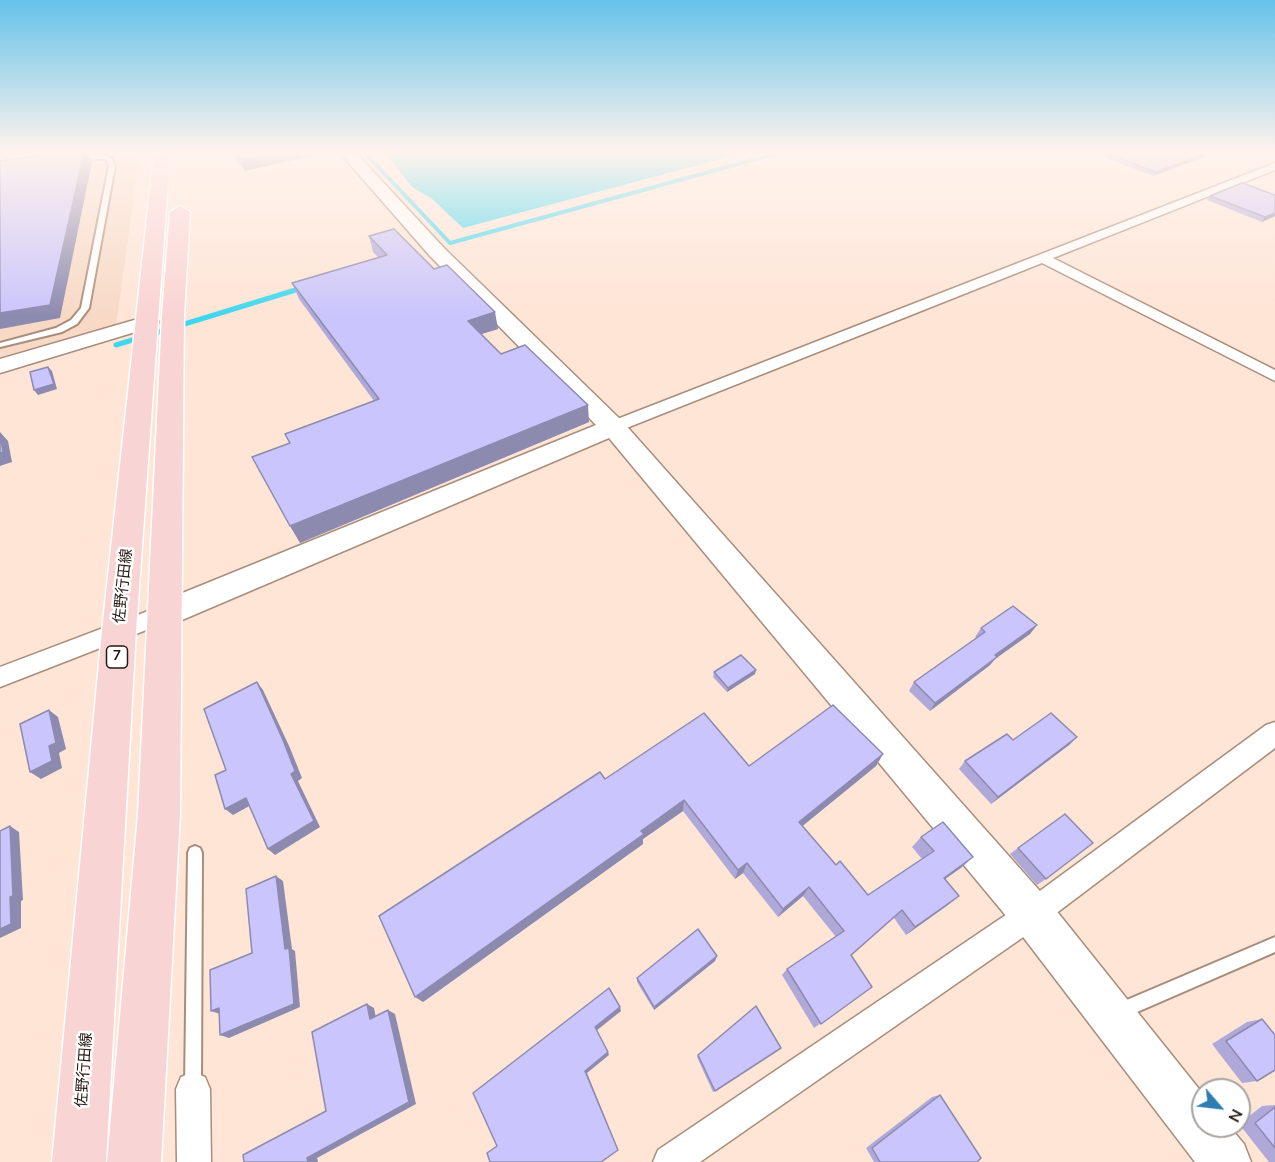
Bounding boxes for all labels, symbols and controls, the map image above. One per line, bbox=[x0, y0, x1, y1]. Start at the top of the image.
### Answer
street label: 佐野行田線 bbox=[111, 548, 137, 624]
road number: 7 bbox=[106, 646, 128, 668]
street label: 佐野行田線 bbox=[73, 1032, 97, 1108]
north arrow bbox=[1191, 1078, 1251, 1138]
text: N bbox=[1223, 1105, 1248, 1126]

